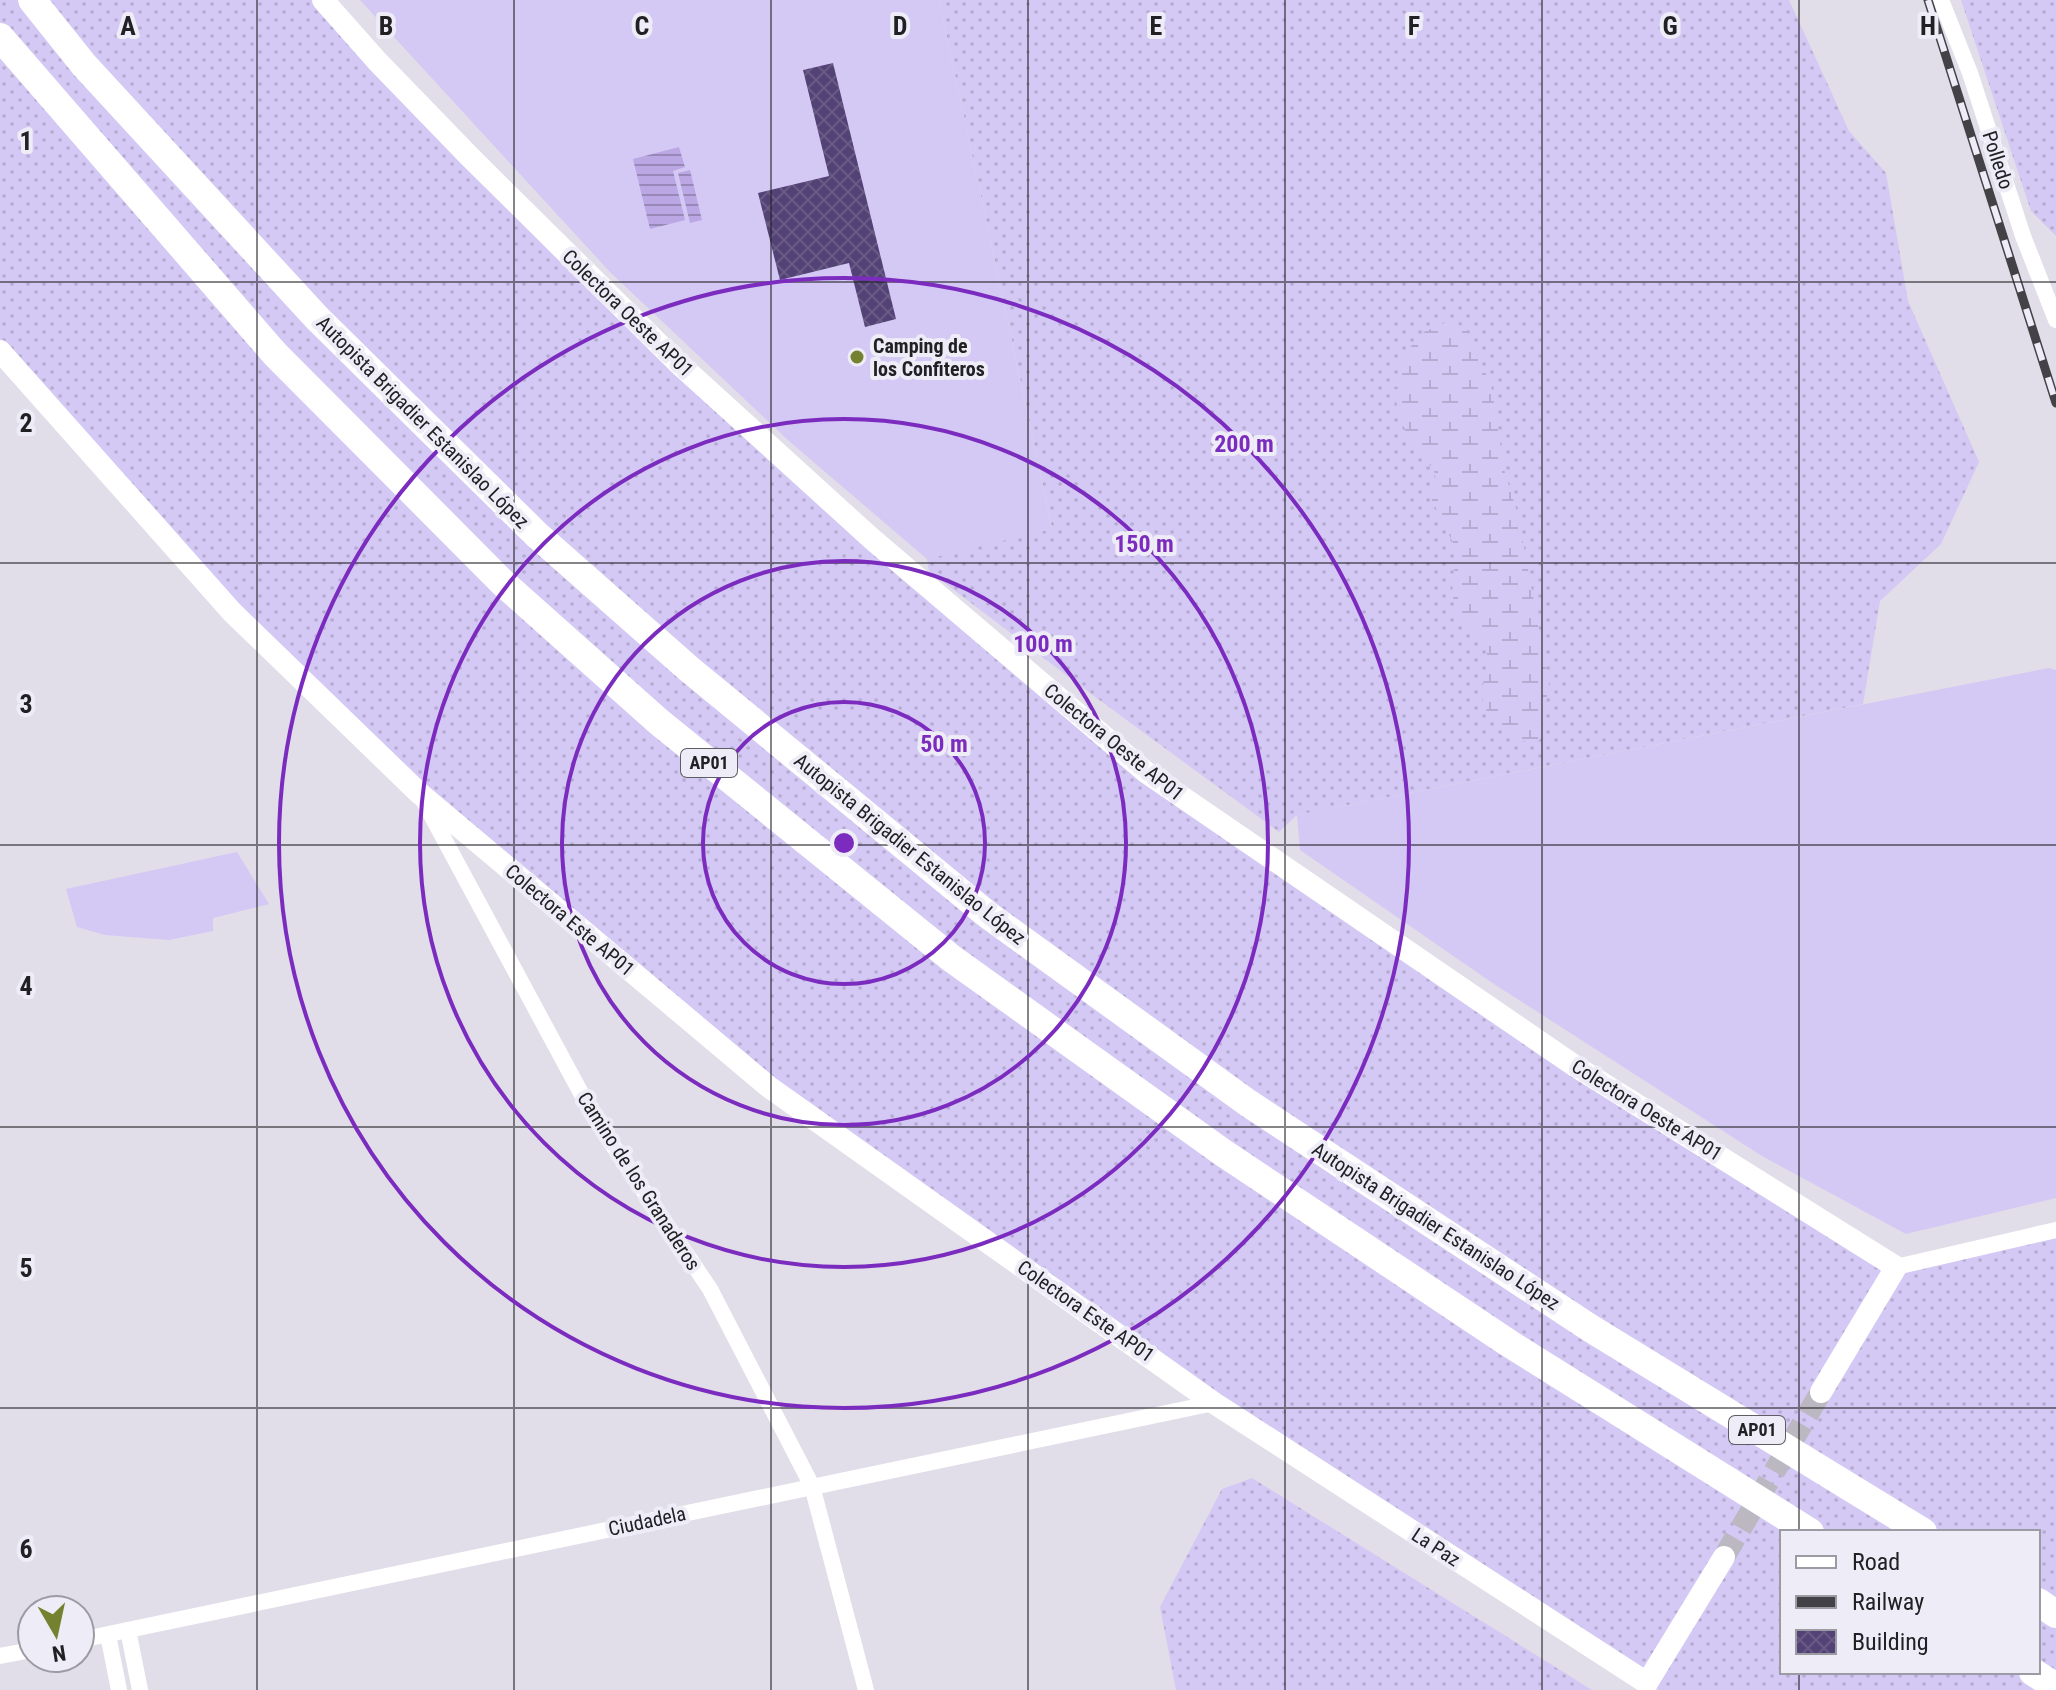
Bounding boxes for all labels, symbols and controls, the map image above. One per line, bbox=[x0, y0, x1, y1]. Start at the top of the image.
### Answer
text: A bbox=[120, 11, 136, 41]
text: B bbox=[379, 11, 393, 41]
text: C bbox=[635, 11, 650, 41]
text: D bbox=[893, 11, 907, 41]
text: E bbox=[1150, 11, 1163, 41]
text: F bbox=[1408, 11, 1420, 41]
text: G bbox=[1662, 11, 1678, 41]
text: H bbox=[1920, 11, 1936, 41]
text: 1 bbox=[19, 126, 33, 156]
street label: Polledo bbox=[1977, 128, 2019, 192]
street label: Colectora Oeste AP01 bbox=[557, 244, 699, 382]
street label: Autopista Brigadier Estanislao López bbox=[312, 311, 534, 533]
place label: Camping de los Confiteros bbox=[873, 334, 985, 381]
marker: Camping de los Confiteros bbox=[848, 348, 866, 366]
text: 2 bbox=[19, 408, 33, 438]
text: 200 m bbox=[1214, 430, 1274, 458]
text: 150 m bbox=[1114, 530, 1174, 558]
text: 100 m bbox=[1013, 630, 1073, 658]
street label: Colectora Oeste AP01 bbox=[1039, 678, 1189, 806]
text: 3 bbox=[19, 689, 33, 719]
text: 50 m bbox=[920, 730, 968, 758]
street label: Autopista Brigadier Estanislao López bbox=[790, 748, 1030, 950]
road number: AP01 bbox=[681, 749, 737, 777]
centre of rings bbox=[830, 829, 858, 857]
street label: Colectora Este AP01 bbox=[500, 859, 640, 981]
text: 4 bbox=[19, 971, 33, 1001]
street label: Colectora Oeste AP01 bbox=[1567, 1054, 1727, 1166]
street label: Camino de los Granaderos bbox=[572, 1087, 706, 1275]
street label: Autopista Brigadier Estanislao López bbox=[1308, 1137, 1564, 1315]
text: 5 bbox=[19, 1253, 33, 1283]
street label: Colectora Este AP01 bbox=[1013, 1255, 1159, 1367]
road number: AP01 bbox=[1729, 1416, 1785, 1444]
street label: Ciudadela bbox=[606, 1501, 688, 1541]
street label: La Paz bbox=[1407, 1522, 1465, 1572]
legend bbox=[1780, 1530, 2040, 1674]
text: 6 bbox=[19, 1534, 33, 1564]
text: Road bbox=[1852, 1548, 1900, 1576]
text: Railway bbox=[1852, 1588, 1924, 1616]
north arrow bbox=[16, 1594, 96, 1674]
text: Building bbox=[1852, 1628, 1929, 1656]
text: N bbox=[50, 1640, 68, 1667]

